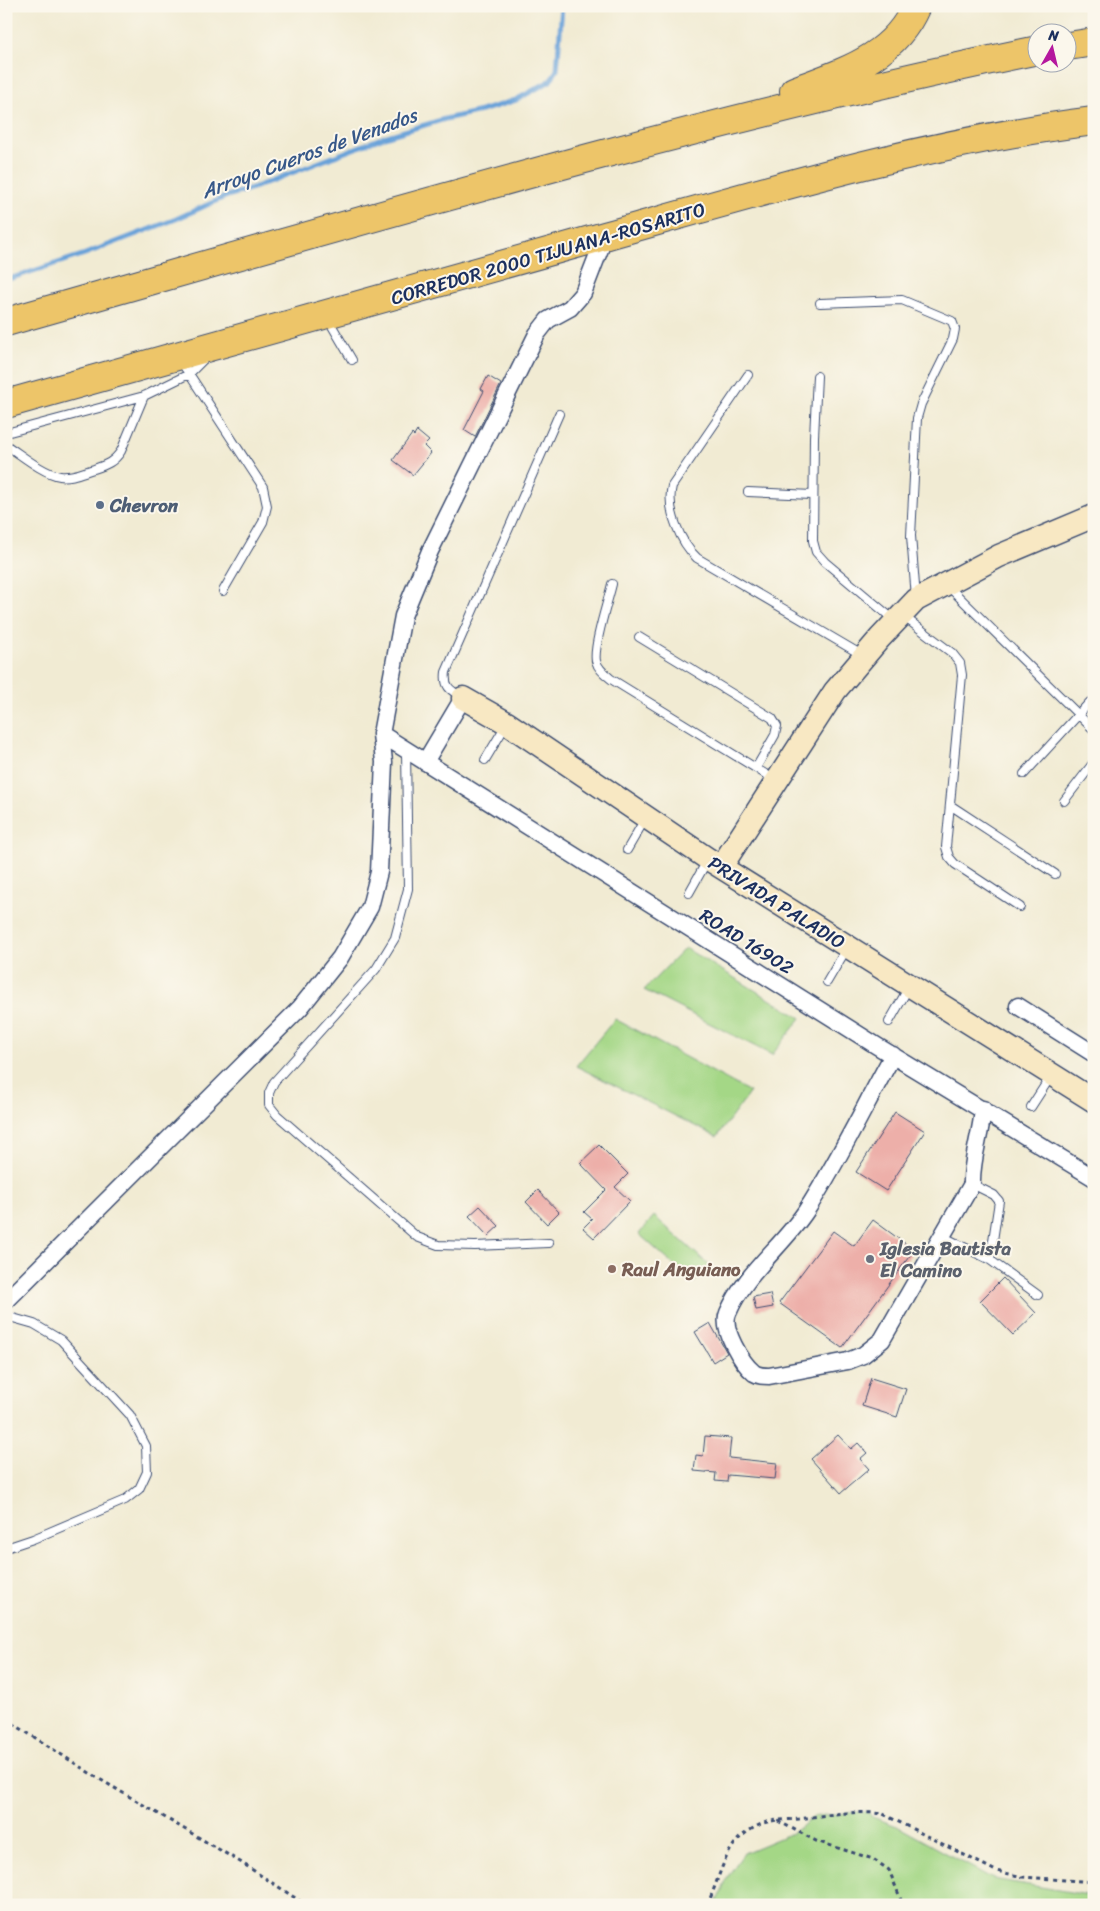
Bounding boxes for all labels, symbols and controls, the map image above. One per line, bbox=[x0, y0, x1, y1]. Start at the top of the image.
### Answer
north arrow bbox=[1028, 22, 1078, 72]
text: N bbox=[1046, 22, 1061, 49]
water label: Arroyo Cueros de Venados bbox=[196, 97, 424, 209]
street label: CORREDOR 2000 TIJUANA-ROSARITO bbox=[387, 193, 709, 314]
place label: Chevron bbox=[109, 489, 179, 522]
marker: Chevron bbox=[94, 499, 106, 511]
street label: PRIVADA PALADIO bbox=[701, 847, 852, 958]
street label: ROAD 16902 bbox=[693, 899, 800, 984]
place label: Iglesia Bautista El Camino bbox=[879, 1232, 1011, 1287]
place label: Raul Anguiano bbox=[621, 1253, 741, 1286]
marker: Iglesia Bautista El Camino bbox=[864, 1253, 876, 1265]
marker: Raul Anguiano bbox=[606, 1263, 618, 1275]

